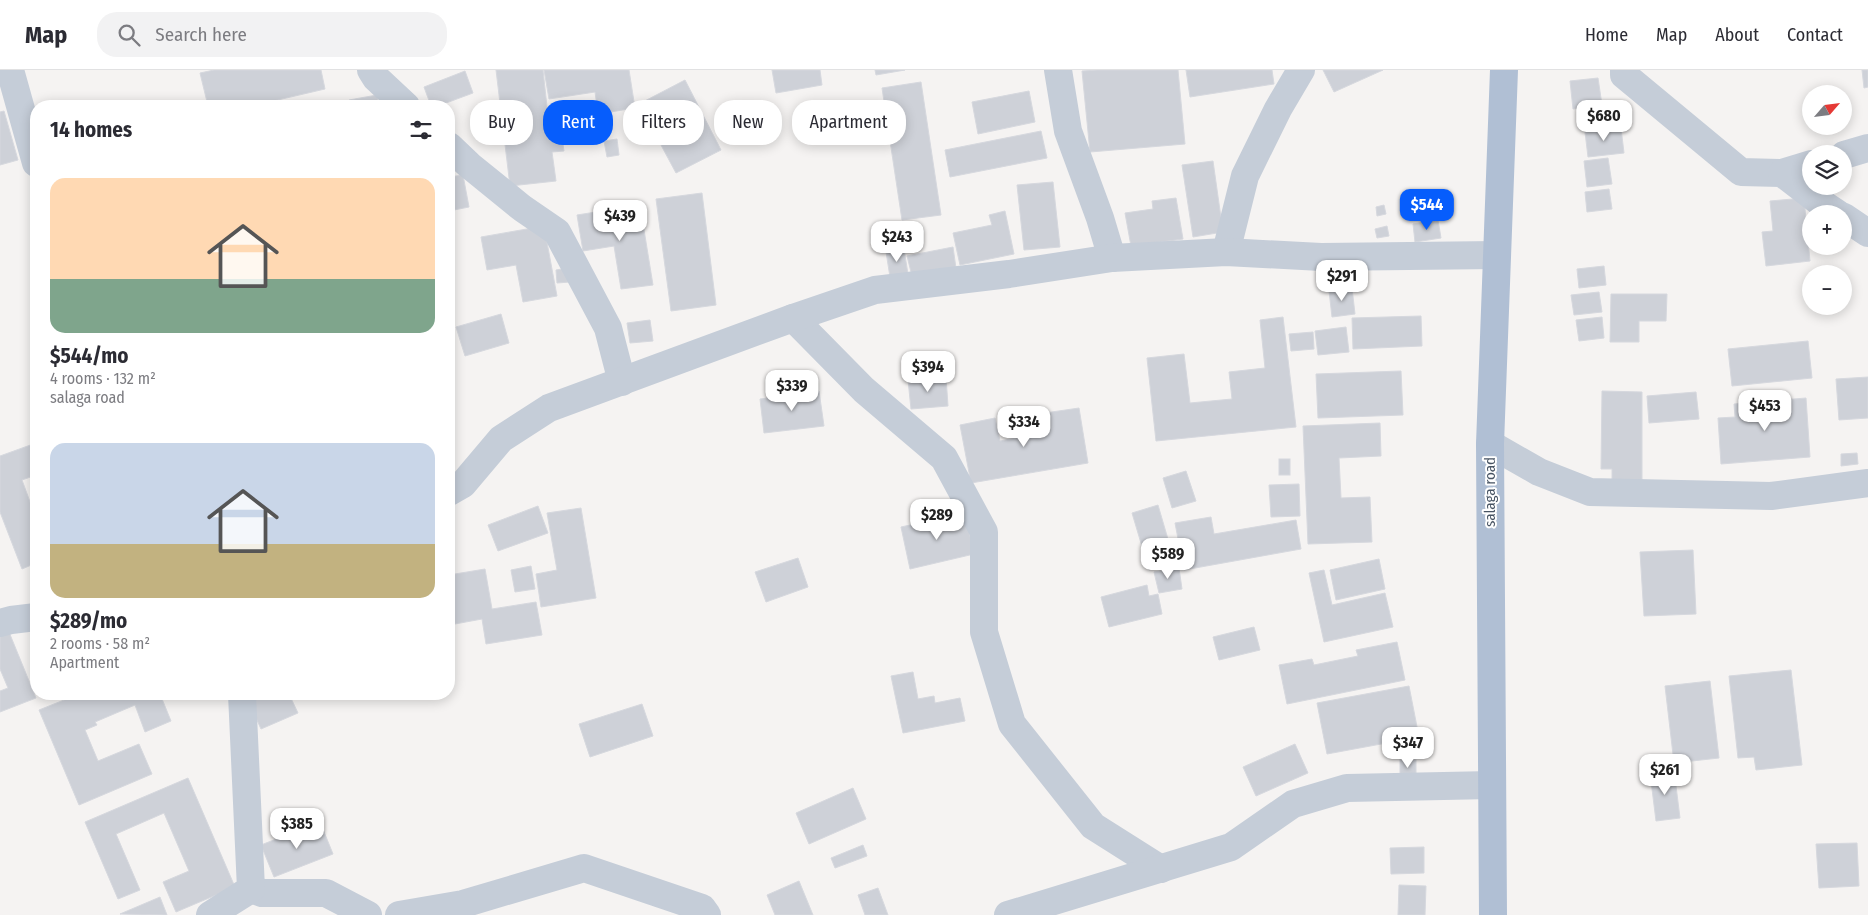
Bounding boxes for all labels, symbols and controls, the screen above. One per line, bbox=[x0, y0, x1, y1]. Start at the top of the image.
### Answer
search box bbox=[97, 12, 447, 57]
text: Map bbox=[25, 21, 67, 49]
icon: search bbox=[115, 21, 143, 49]
text: Search here bbox=[155, 23, 247, 46]
text: Home bbox=[1585, 24, 1628, 46]
text: Map bbox=[1656, 24, 1687, 46]
text: About bbox=[1715, 24, 1759, 46]
text: Contact bbox=[1787, 24, 1843, 46]
north arrow bbox=[1802, 85, 1852, 135]
map controls bbox=[1802, 85, 1852, 315]
chip: Buy bbox=[470, 100, 533, 145]
chip: Rent bbox=[543, 100, 613, 145]
chip: Filters bbox=[623, 100, 704, 145]
chip: New bbox=[714, 100, 782, 145]
chip: Apartment bbox=[792, 100, 906, 145]
pin: $680 bbox=[1574, 100, 1634, 142]
text: $680 bbox=[1587, 106, 1621, 125]
icon: filters bbox=[407, 116, 435, 144]
text: 14 homes bbox=[50, 117, 132, 143]
button: layers bbox=[1802, 145, 1852, 195]
pin: $544 bbox=[1397, 189, 1457, 231]
text: $544 bbox=[1411, 195, 1443, 214]
pin: $439 bbox=[590, 200, 650, 242]
button: + bbox=[1802, 205, 1852, 255]
text: $439 bbox=[604, 206, 636, 225]
icon: home bbox=[198, 211, 288, 301]
pin: $243 bbox=[867, 220, 927, 263]
text: $243 bbox=[882, 227, 912, 246]
pin: $291 bbox=[1312, 260, 1372, 302]
button: − bbox=[1802, 265, 1852, 315]
text: $291 bbox=[1327, 266, 1357, 285]
text: $544/mo bbox=[50, 343, 128, 369]
pin: $394 bbox=[898, 350, 958, 393]
text: $394 bbox=[912, 357, 944, 376]
text: 4 rooms · 132 m² bbox=[50, 369, 156, 388]
pin: $339 bbox=[762, 370, 822, 412]
text: $339 bbox=[776, 376, 808, 395]
text: salaga road bbox=[50, 388, 125, 407]
pin: $453 bbox=[1735, 390, 1795, 432]
text: $453 bbox=[1749, 396, 1781, 415]
pin: $334 bbox=[994, 406, 1054, 448]
text: $334 bbox=[1008, 412, 1040, 431]
street label: salaga road bbox=[1481, 457, 1499, 527]
icon: home bbox=[198, 476, 288, 566]
pin: $289 bbox=[907, 498, 967, 541]
text: $289 bbox=[921, 505, 953, 524]
pin: $589 bbox=[1138, 538, 1198, 580]
text: $589 bbox=[1152, 544, 1184, 563]
text: $289/mo bbox=[50, 608, 127, 634]
text: 2 rooms · 58 m² bbox=[50, 634, 150, 653]
text: Apartment bbox=[50, 653, 119, 672]
pin: $347 bbox=[1378, 726, 1438, 769]
text: $347 bbox=[1393, 733, 1423, 752]
pin: $261 bbox=[1635, 754, 1695, 796]
text: $261 bbox=[1650, 760, 1680, 779]
pin: $385 bbox=[267, 808, 327, 850]
text: $385 bbox=[281, 814, 313, 833]

